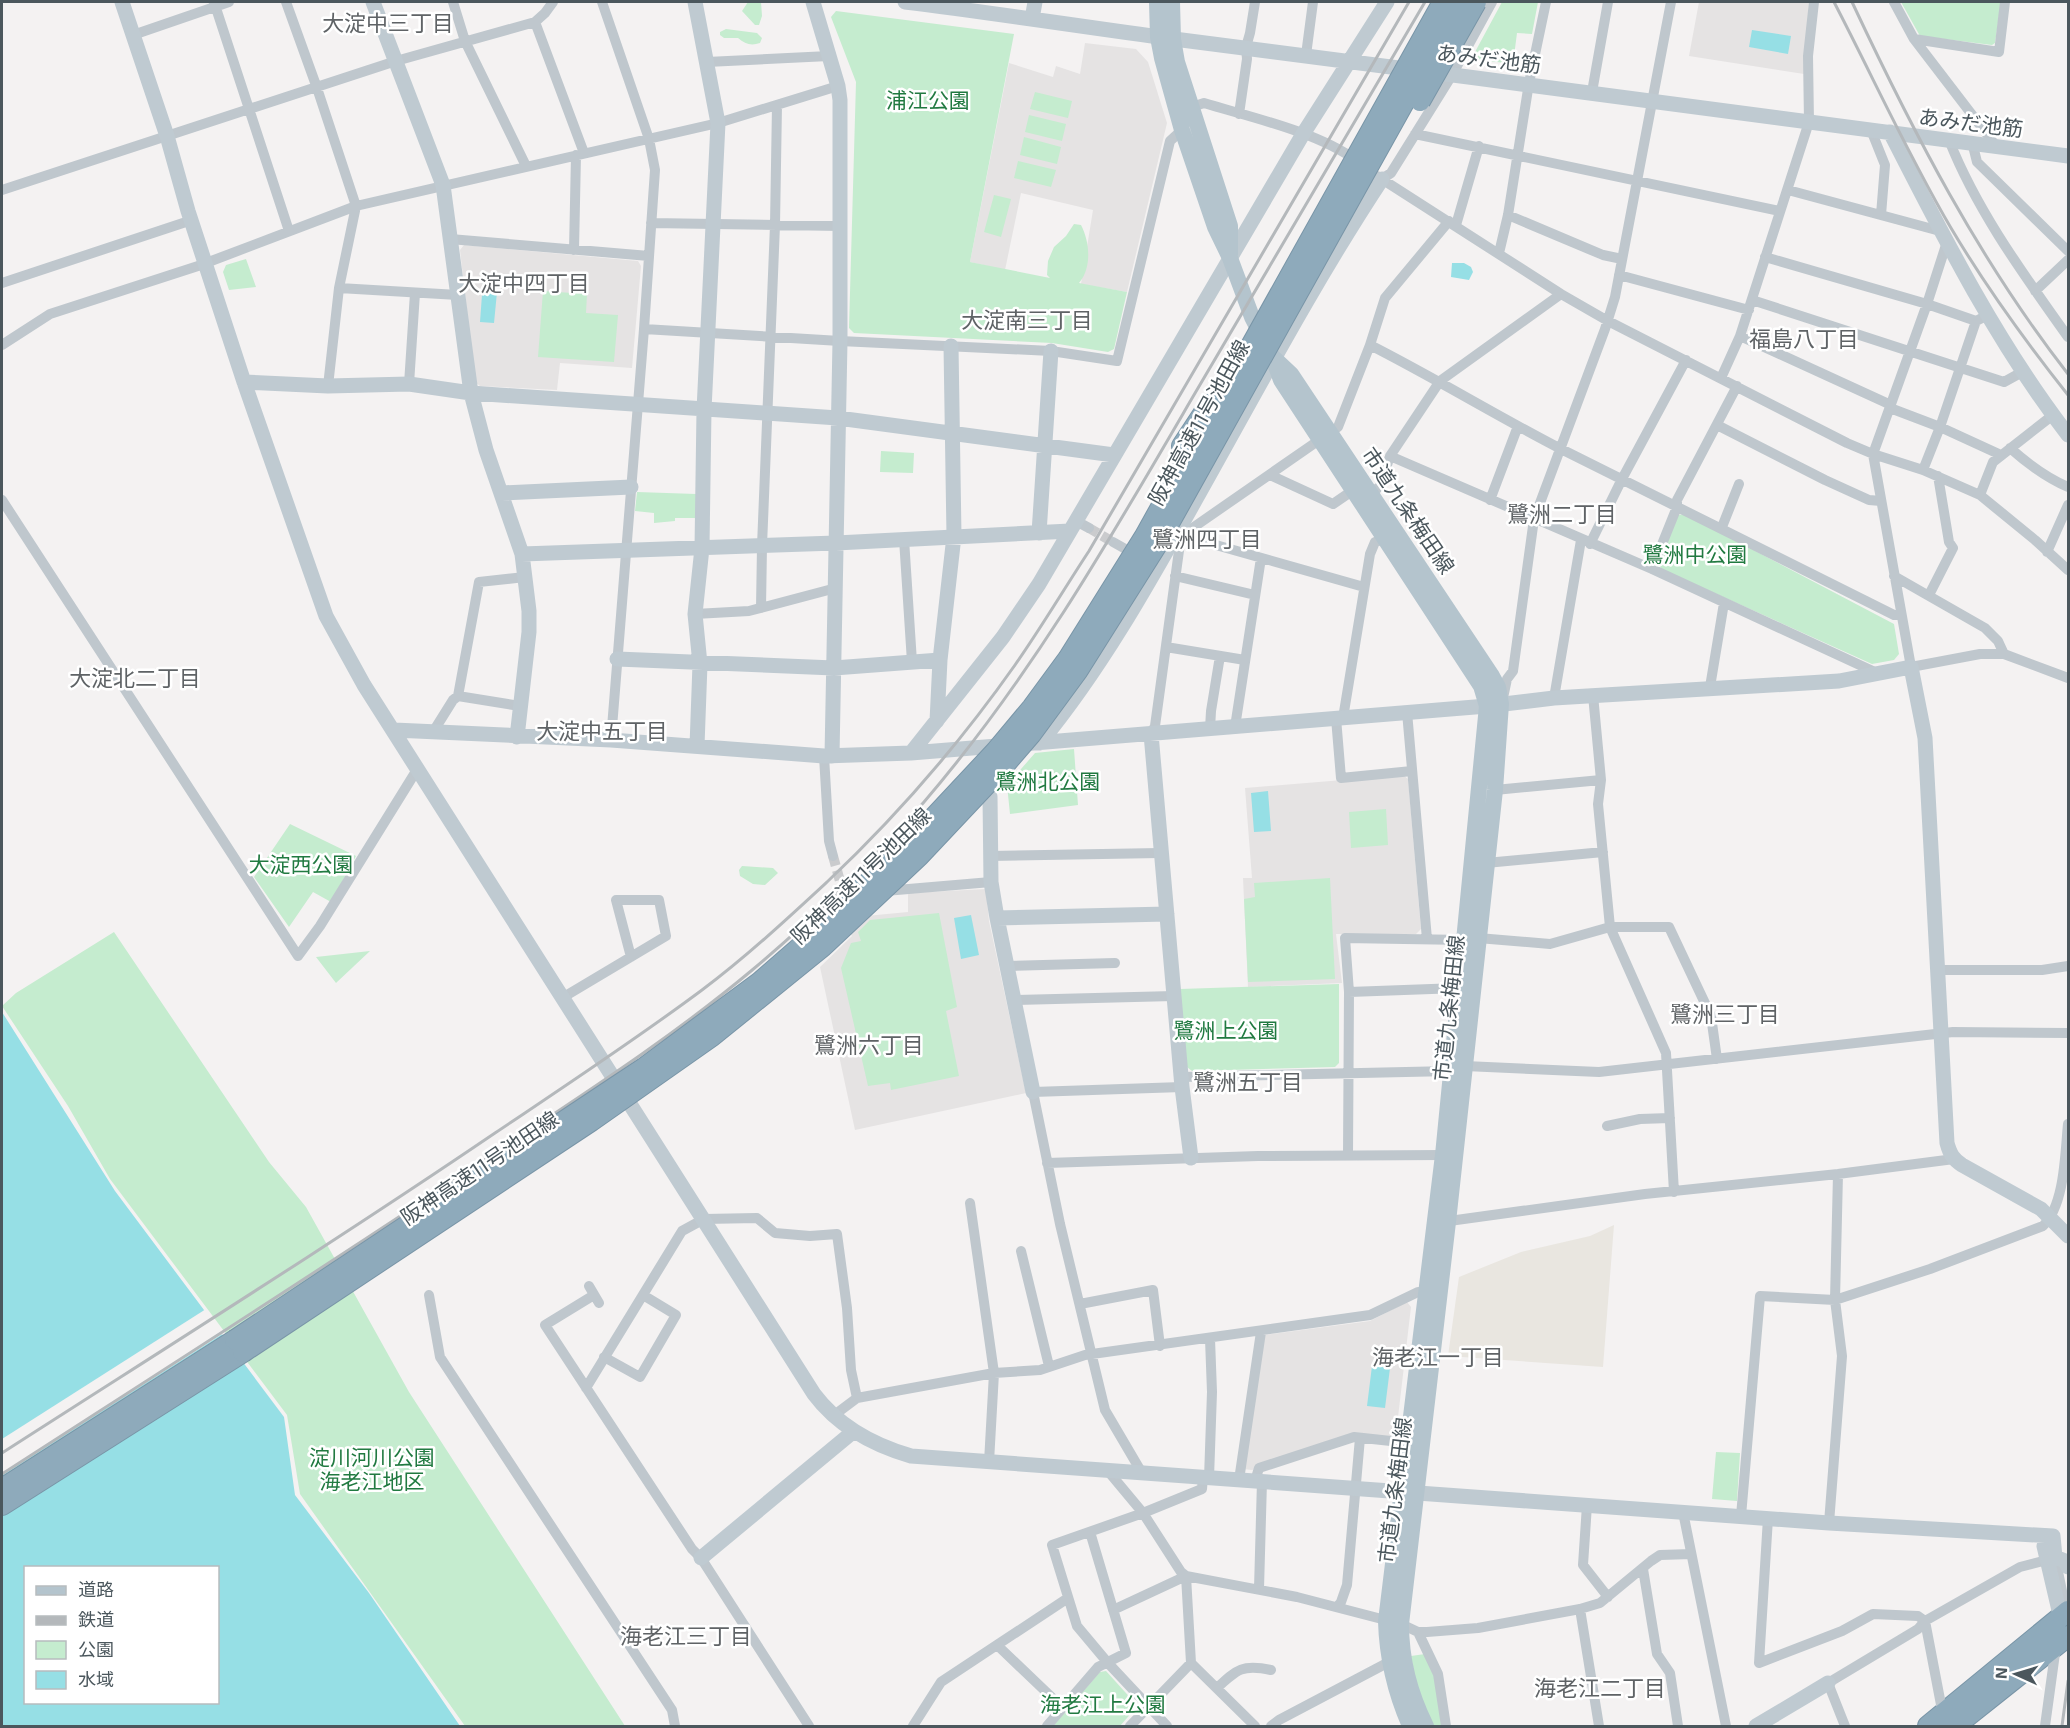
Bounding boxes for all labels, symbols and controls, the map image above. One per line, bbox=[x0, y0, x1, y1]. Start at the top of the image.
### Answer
district label: 大淀中三丁目 bbox=[322, 9, 454, 35]
street label: あみだ池筋 bbox=[1435, 39, 1543, 77]
park label: 浦江公園 bbox=[886, 87, 970, 112]
street label: あみだ池筋 bbox=[1917, 103, 2025, 141]
district label: 大淀中四丁目 bbox=[458, 269, 590, 295]
district label: 大淀南三丁目 bbox=[961, 306, 1093, 332]
district label: 福島八丁目 bbox=[1749, 325, 1859, 351]
street label: 阪神高速11号池田線 bbox=[1142, 335, 1254, 509]
street label: 市道九条梅田線 bbox=[1358, 442, 1460, 578]
district label: 鷺洲二丁目 bbox=[1507, 500, 1617, 526]
district label: 鷺洲四丁目 bbox=[1152, 525, 1262, 551]
park label: 鷺洲中公園 bbox=[1643, 541, 1748, 566]
district label: 大淀北二丁目 bbox=[69, 664, 201, 690]
district label: 大淀中五丁目 bbox=[536, 717, 668, 743]
park label: 鷺洲北公園 bbox=[996, 768, 1101, 793]
street label: 阪神高速11号池田線 bbox=[785, 802, 935, 948]
park label: 大淀西公園 bbox=[249, 851, 354, 876]
street label: 市道九条梅田線 bbox=[1428, 934, 1468, 1082]
district label: 鷺洲三丁目 bbox=[1670, 1000, 1780, 1026]
park label: 鷺洲上公園 bbox=[1174, 1017, 1279, 1042]
district label: 鷺洲六丁目 bbox=[814, 1031, 924, 1057]
district label: 鷺洲五丁目 bbox=[1193, 1068, 1303, 1094]
street label: 阪神高速11号池田線 bbox=[395, 1105, 563, 1229]
district label: 海老江一丁目 bbox=[1372, 1343, 1504, 1369]
street label: 市道九条梅田線 bbox=[1373, 1416, 1415, 1564]
park label: 淀川河川公園 海老江地区 bbox=[309, 1444, 435, 1493]
legend bbox=[24, 1566, 219, 1704]
text: 道路 bbox=[78, 1578, 114, 1600]
text: 鉄道 bbox=[78, 1608, 114, 1630]
district label: 海老江三丁目 bbox=[620, 1622, 752, 1648]
text: 公園 bbox=[78, 1638, 114, 1660]
north arrow bbox=[1986, 1644, 2046, 1704]
text: N bbox=[1991, 1666, 2010, 1679]
text: 水域 bbox=[78, 1668, 114, 1690]
district label: 海老江二丁目 bbox=[1534, 1674, 1666, 1700]
park label: 海老江上公園 bbox=[1040, 1691, 1166, 1716]

